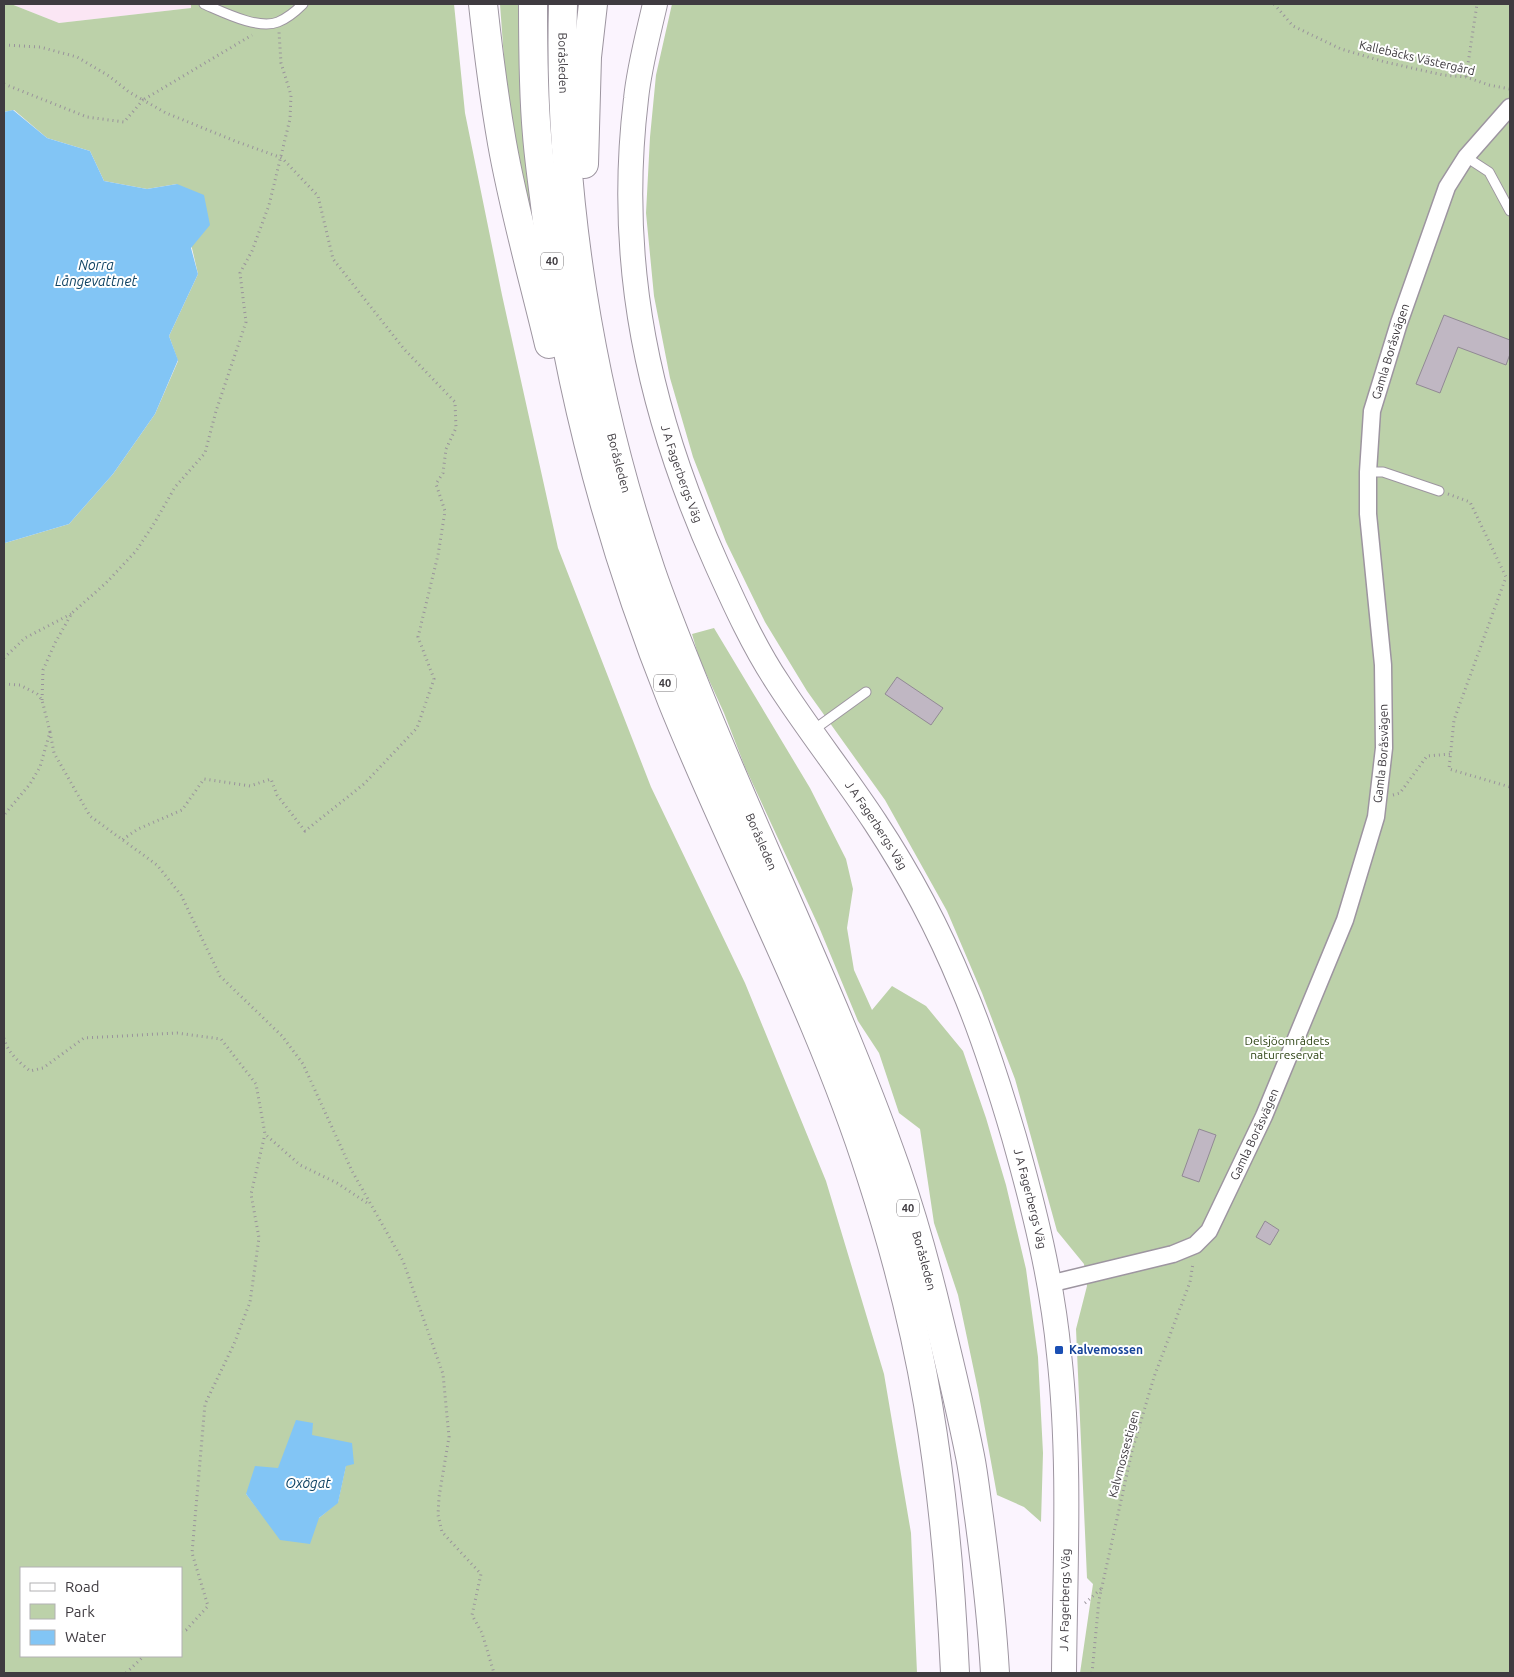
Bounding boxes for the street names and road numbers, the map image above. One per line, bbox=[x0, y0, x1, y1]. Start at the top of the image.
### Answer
street label: Boråsleden bbox=[556, 33, 570, 94]
street label: Kallebäcks Västergård bbox=[1358, 38, 1476, 77]
road number: 40 bbox=[541, 252, 563, 270]
street label: Gamla Boråsvägen bbox=[1369, 302, 1411, 401]
street label: J A Fagerbergs Väg bbox=[659, 423, 705, 524]
street label: Boråsleden bbox=[605, 432, 633, 494]
road number: 40 bbox=[654, 674, 676, 691]
street label: Gamla Boråsvägen bbox=[1371, 704, 1390, 804]
street label: J A Fagerbergs Väg bbox=[843, 778, 910, 872]
street label: Boråsleden bbox=[743, 811, 780, 872]
street label: Gamla Boråsvägen bbox=[1227, 1086, 1281, 1182]
street label: J A Fagerbergs Väg bbox=[1012, 1147, 1049, 1250]
road number: 40 bbox=[897, 1200, 919, 1216]
street label: Boråsleden bbox=[910, 1229, 939, 1292]
street label: Kalvmossestigen bbox=[1106, 1409, 1141, 1499]
street label: J A Fagerbergs Väg bbox=[1057, 1548, 1072, 1652]

